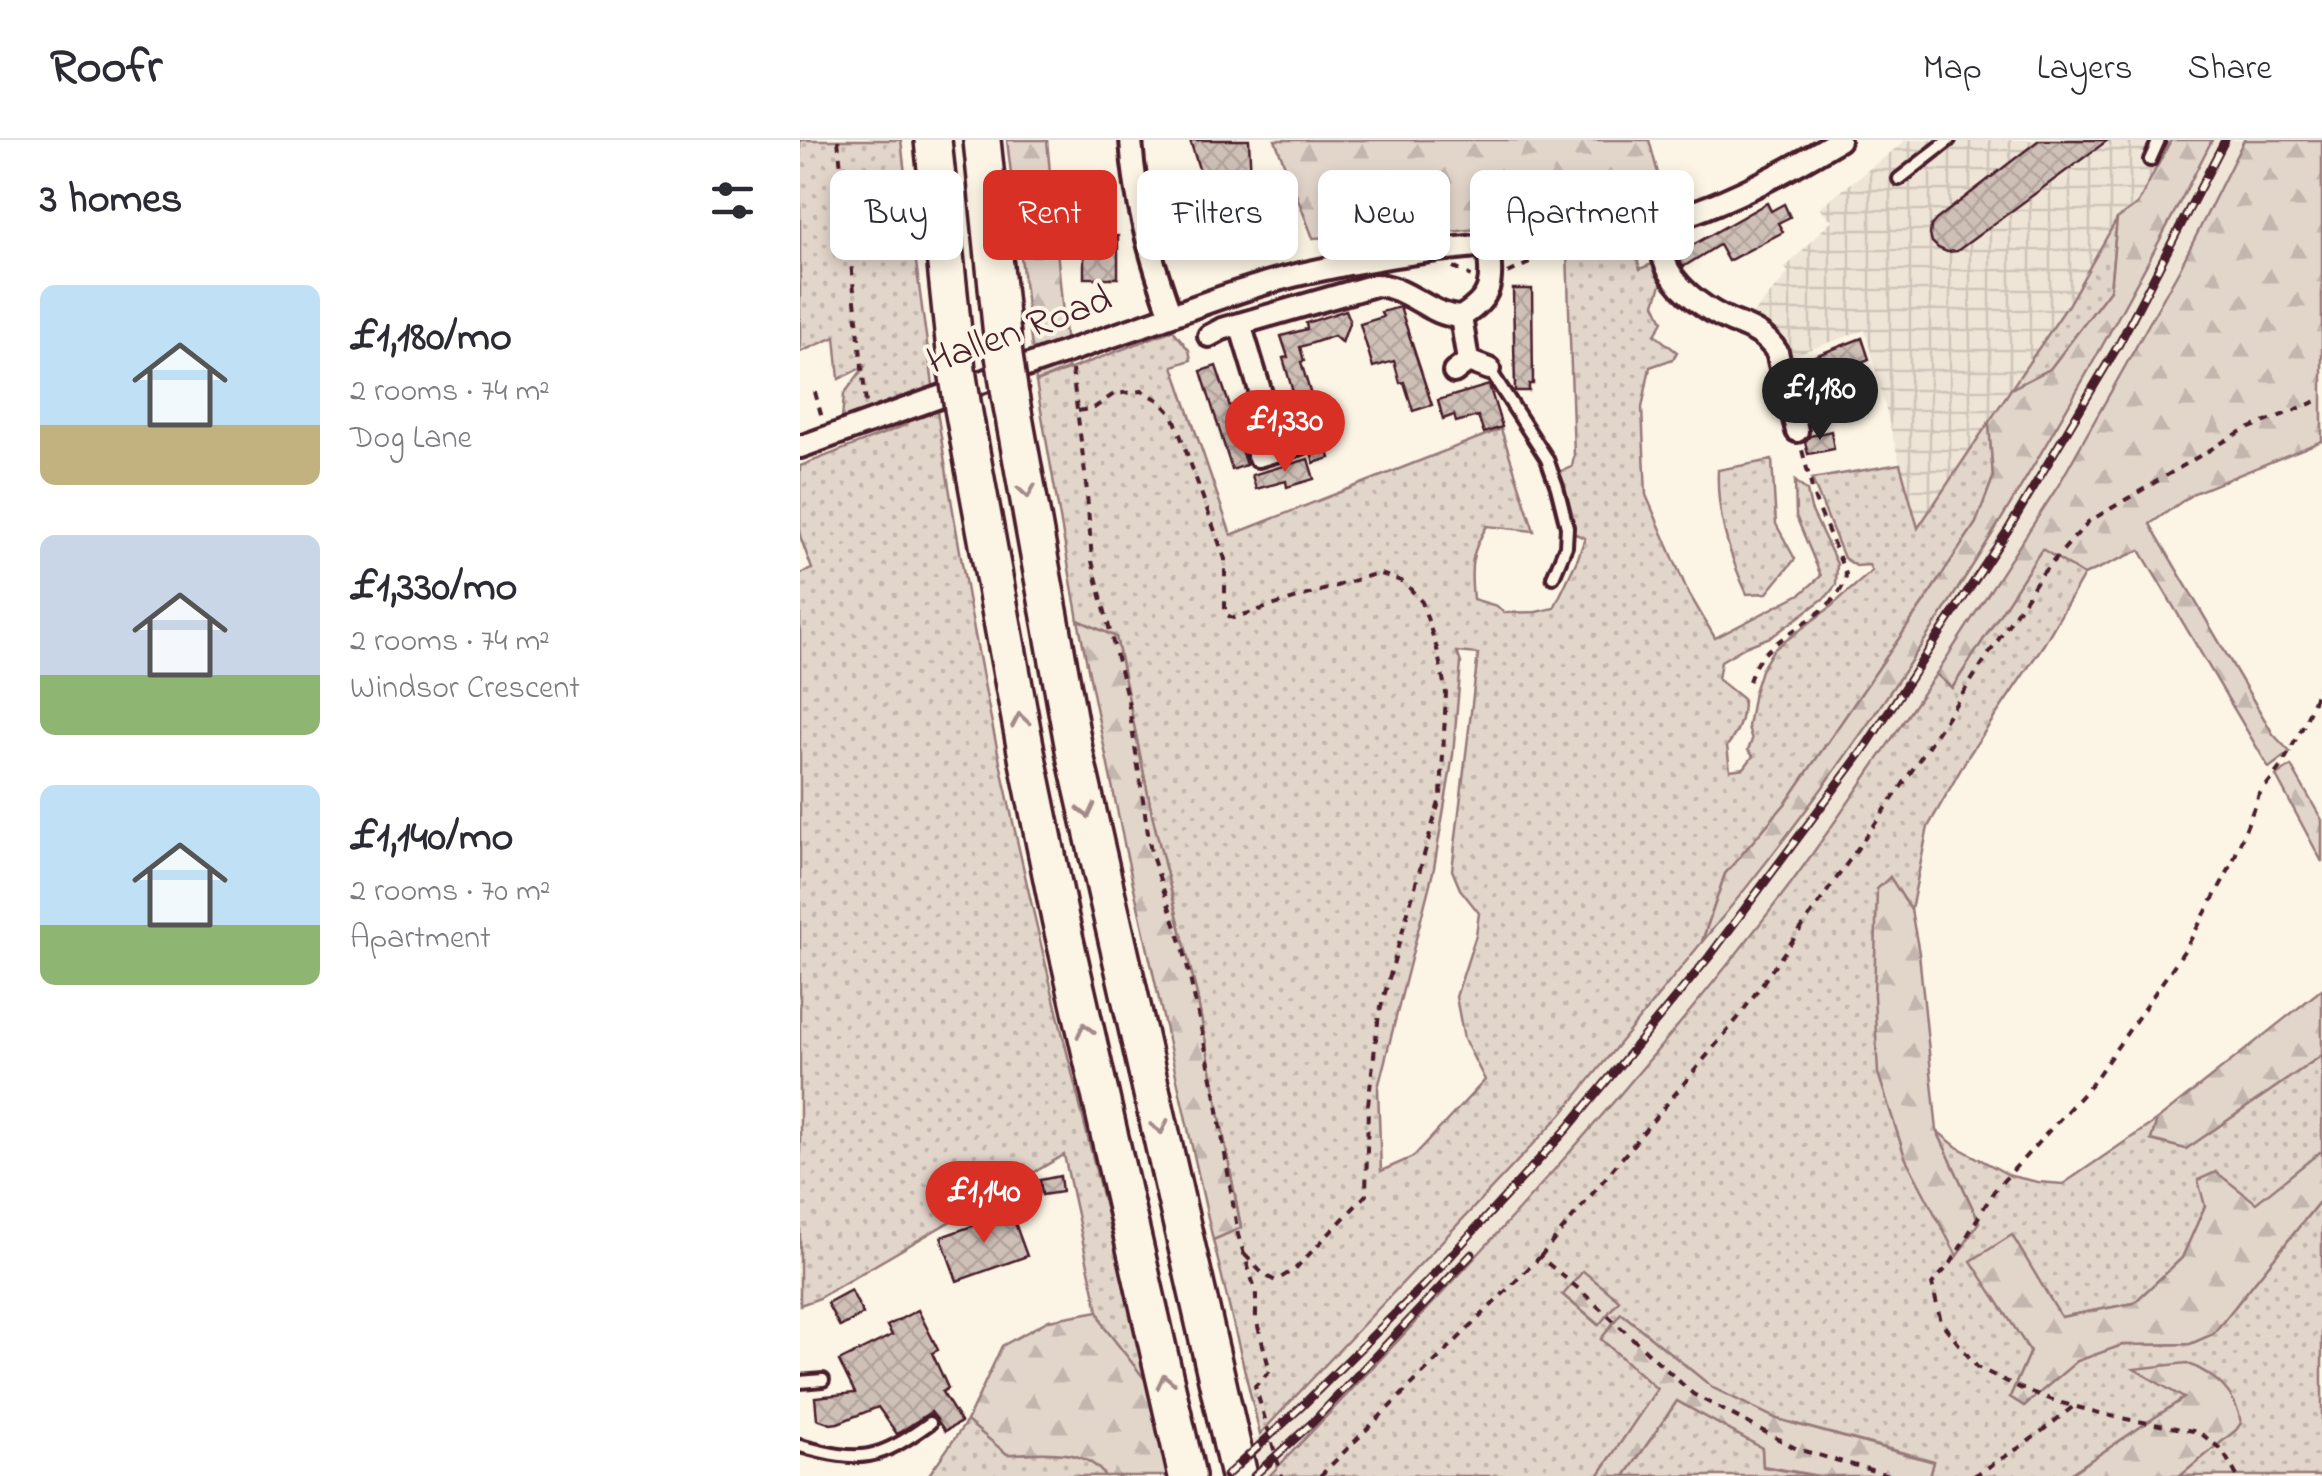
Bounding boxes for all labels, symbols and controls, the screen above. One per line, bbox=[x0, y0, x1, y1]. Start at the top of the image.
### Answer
text: Roofr bbox=[50, 34, 162, 104]
text: Map bbox=[1923, 44, 1982, 95]
text: Layers bbox=[2037, 44, 2132, 95]
text: Share bbox=[2187, 44, 2272, 95]
text: 3 homes bbox=[40, 170, 182, 231]
chip: Buy bbox=[830, 170, 963, 260]
chip: Rent bbox=[983, 170, 1117, 260]
chip: Filters bbox=[1137, 170, 1298, 260]
chip: New bbox=[1318, 170, 1450, 260]
chip: Apartment bbox=[1470, 170, 1694, 260]
icon: filters bbox=[705, 173, 760, 228]
street label: Hallen Road bbox=[919, 271, 1121, 393]
text: £1,180/mo bbox=[350, 308, 512, 369]
icon: home bbox=[120, 325, 240, 445]
pin: £1,180 bbox=[1739, 358, 1901, 443]
text: £1,180 bbox=[1784, 367, 1856, 414]
text: 2 rooms · 74 m² bbox=[350, 369, 550, 416]
pin: £1,330 bbox=[1204, 390, 1366, 475]
text: £1,330 bbox=[1247, 399, 1323, 446]
text: Dog Lane bbox=[350, 416, 472, 463]
one-way arrow bbox=[1016, 483, 1037, 500]
text: £1,330/mo bbox=[350, 558, 517, 619]
icon: home bbox=[120, 575, 240, 695]
text: 2 rooms · 74 m² bbox=[350, 619, 550, 666]
text: Windsor Crescent bbox=[350, 666, 580, 713]
one-way arrow bbox=[1011, 712, 1032, 729]
one-way arrow bbox=[1076, 802, 1097, 819]
text: £1,140/mo bbox=[350, 808, 513, 869]
icon: home bbox=[120, 825, 240, 945]
text: 2 rooms · 70 m² bbox=[350, 869, 550, 916]
text: Apartment bbox=[350, 916, 491, 963]
one-way arrow bbox=[1076, 1022, 1097, 1039]
one-way arrow bbox=[1148, 1119, 1169, 1136]
pin: £1,140 bbox=[903, 1161, 1065, 1246]
text: £1,140 bbox=[947, 1170, 1021, 1217]
one-way arrow bbox=[1156, 1373, 1177, 1390]

